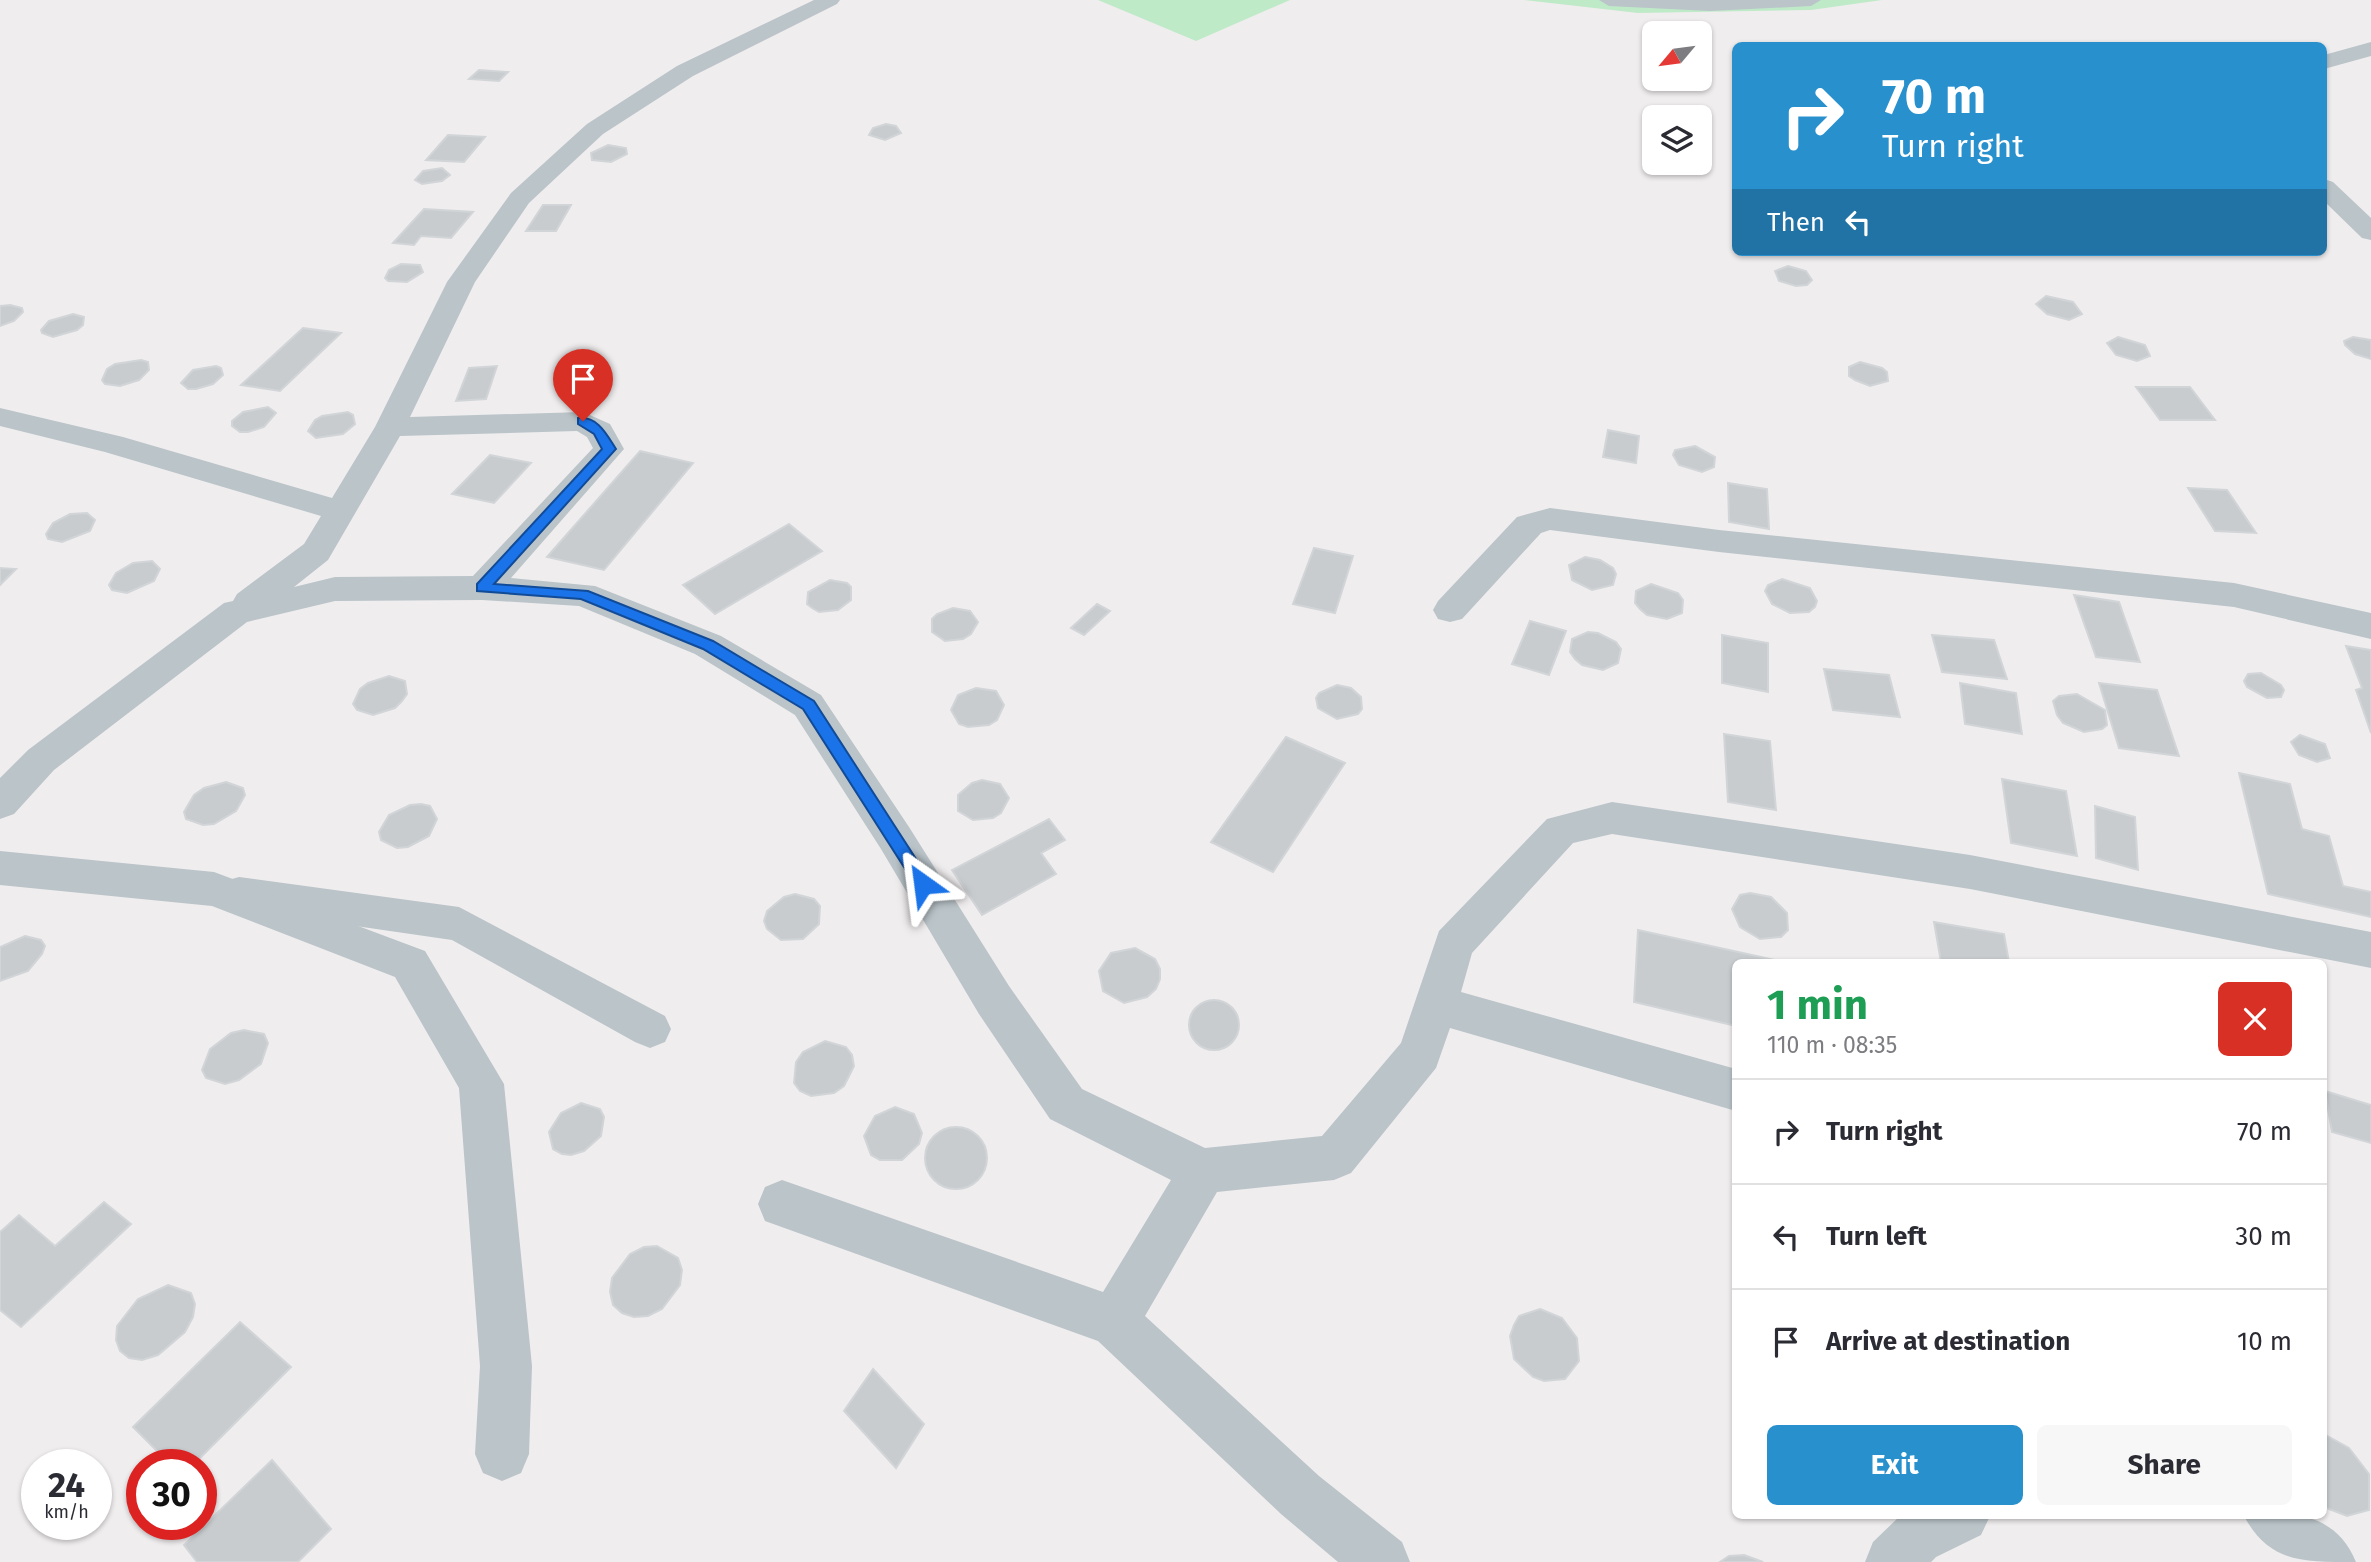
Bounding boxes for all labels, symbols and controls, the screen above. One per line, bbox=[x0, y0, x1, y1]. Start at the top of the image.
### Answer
north arrow bbox=[1642, 21, 1712, 91]
map controls bbox=[1642, 21, 1712, 175]
text: 70 m bbox=[1882, 67, 1986, 126]
icon: right bbox=[1767, 70, 1858, 161]
button: layers bbox=[1642, 105, 1712, 175]
text: Turn right bbox=[1882, 127, 2024, 165]
icon: left bbox=[1839, 203, 1877, 241]
text: Then bbox=[1767, 207, 1825, 238]
pin bbox=[553, 349, 613, 421]
icon: arrive bbox=[564, 360, 602, 398]
position arrow bbox=[886, 847, 960, 921]
text: 1 min bbox=[1767, 980, 1868, 1030]
button: close bbox=[2218, 982, 2292, 1056]
text: 110 m · 08:35 bbox=[1767, 1031, 1897, 1059]
icon: right bbox=[1767, 1113, 1805, 1151]
text: Turn right bbox=[1826, 1116, 1943, 1147]
text: 70 m bbox=[2237, 1116, 2292, 1147]
icon: left bbox=[1767, 1218, 1805, 1256]
text: Turn left bbox=[1826, 1221, 1927, 1252]
text: 30 m bbox=[2235, 1221, 2292, 1252]
icon: arrive bbox=[1767, 1323, 1805, 1361]
text: Arrive at destination bbox=[1826, 1326, 2070, 1357]
text: 10 m bbox=[2237, 1326, 2292, 1357]
button: Exit bbox=[1767, 1425, 2023, 1505]
button: Share bbox=[2037, 1425, 2292, 1505]
speed limit sign: 30 bbox=[126, 1449, 217, 1540]
text: 24 bbox=[48, 1464, 85, 1506]
text: km/h bbox=[44, 1501, 89, 1523]

